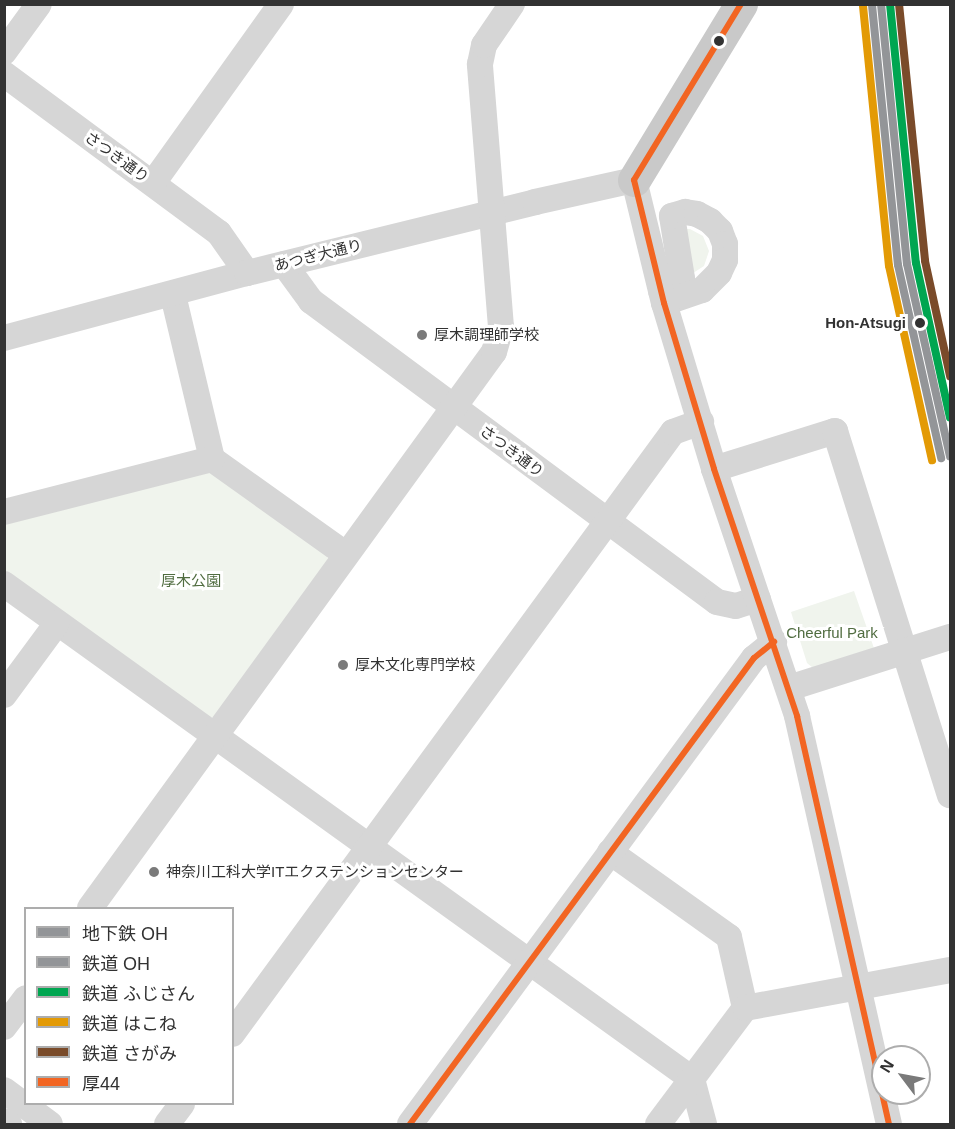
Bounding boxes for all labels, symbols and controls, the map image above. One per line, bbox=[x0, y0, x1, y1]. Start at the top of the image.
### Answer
unlabelled marker bbox=[713, 35, 725, 47]
street label: さつき通り bbox=[81, 128, 153, 186]
street label: あつぎ大通り bbox=[272, 235, 364, 275]
place label: Hon-Atsugi bbox=[825, 314, 906, 332]
marker: Hon-Atsugi bbox=[911, 314, 929, 332]
place label: 厚木調理師学校 bbox=[434, 326, 539, 344]
marker: 厚木調理師学校 bbox=[415, 328, 429, 342]
street label: さつき通り bbox=[477, 421, 547, 481]
park label: 厚木公園 bbox=[161, 572, 221, 590]
park label: Cheerful Park bbox=[786, 624, 878, 642]
place label: 厚木文化専門学校 bbox=[355, 656, 475, 674]
marker: 厚木文化専門学校 bbox=[336, 658, 350, 672]
place label: 神奈川工科大学ITエクステンションセンター bbox=[166, 863, 464, 881]
marker: 神奈川工科大学ITエクステンションセンター bbox=[147, 865, 161, 879]
legend bbox=[24, 907, 234, 1105]
text: 地下鉄 OH bbox=[82, 924, 168, 944]
text: 鉄道 OH bbox=[82, 954, 150, 974]
text: 鉄道 ふじさん bbox=[82, 984, 195, 1004]
text: 鉄道 はこね bbox=[82, 1014, 177, 1034]
text: 鉄道 さがみ bbox=[82, 1044, 177, 1064]
north arrow bbox=[871, 1045, 931, 1105]
text: N bbox=[877, 1057, 897, 1076]
text: 厚44 bbox=[82, 1074, 120, 1094]

